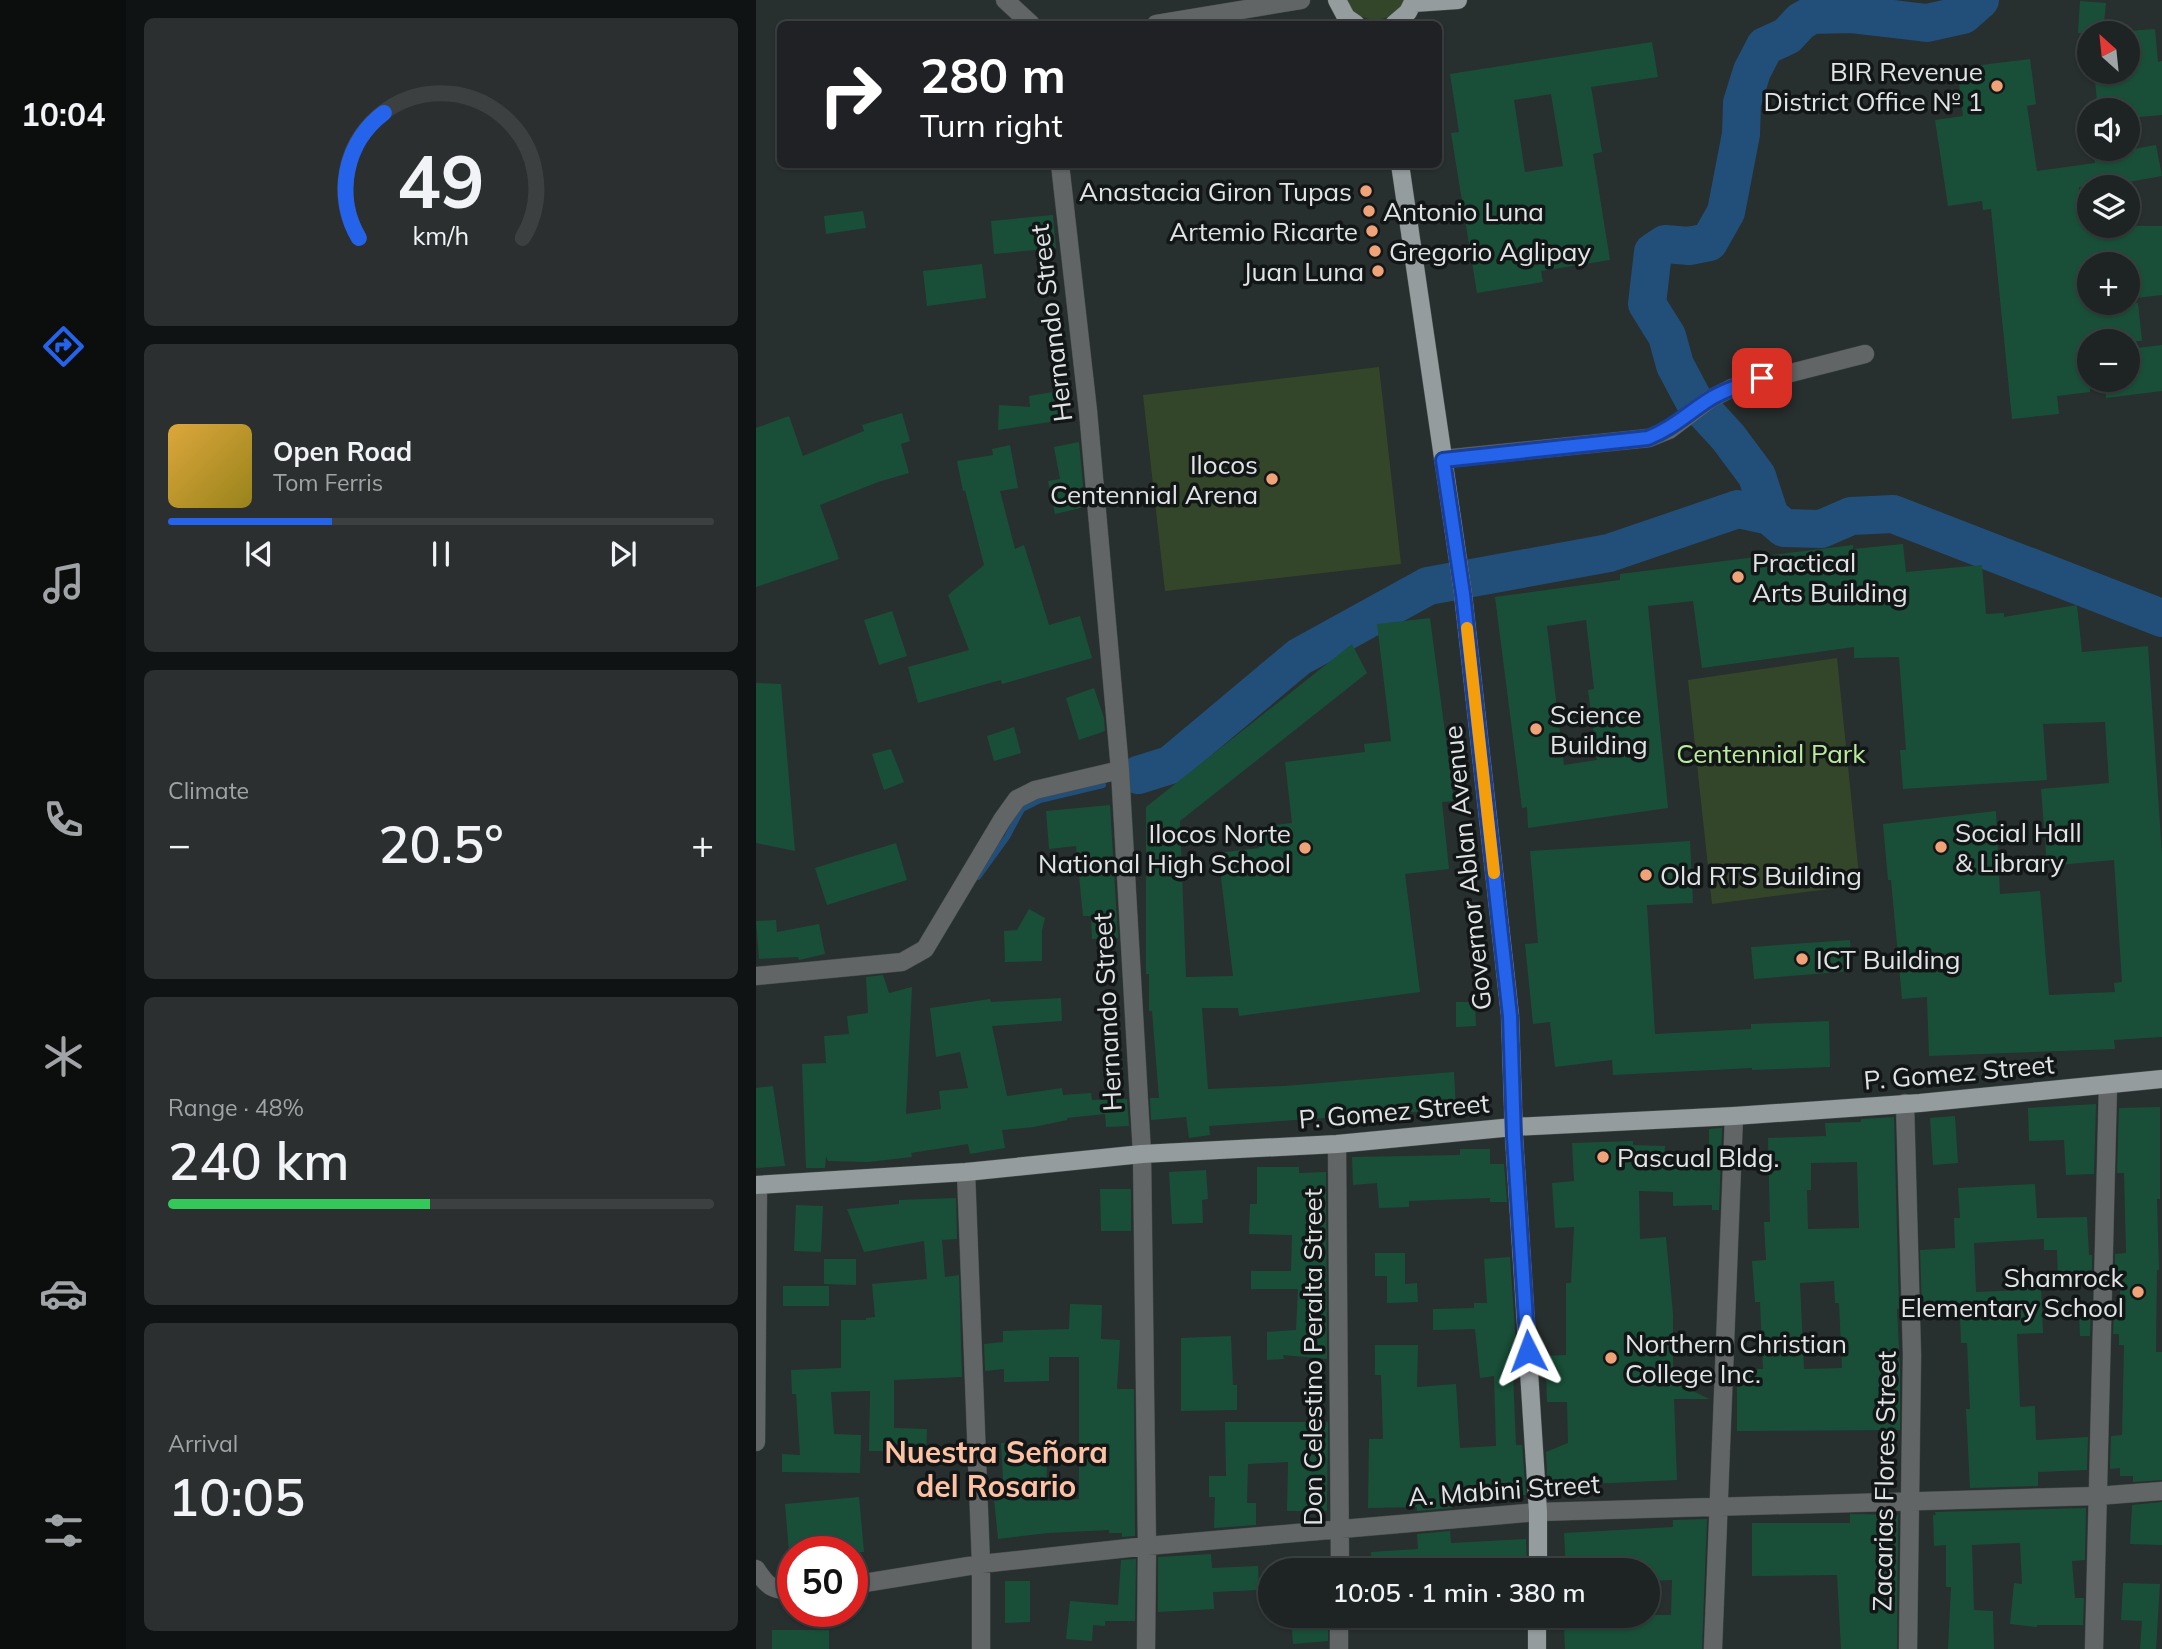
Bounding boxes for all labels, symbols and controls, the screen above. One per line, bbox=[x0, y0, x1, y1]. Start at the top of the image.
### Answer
north arrow bbox=[2077, 21, 2140, 84]
map controls bbox=[2077, 21, 2140, 392]
text: 280 m bbox=[920, 44, 1066, 105]
icon: right bbox=[805, 49, 896, 140]
place label: BIR Revenue District Office № 1 bbox=[1764, 55, 1983, 118]
marker: BIR Revenue District Office № 1 bbox=[1989, 78, 2005, 94]
text: 10:04 bbox=[21, 94, 105, 134]
button: sound bbox=[2077, 98, 2140, 161]
text: Turn right bbox=[920, 105, 1063, 145]
text: 49 bbox=[397, 135, 485, 226]
place label: Anastacia Giron Tupas bbox=[1079, 175, 1352, 208]
button: layers bbox=[2077, 175, 2140, 238]
marker: Anastacia Giron Tupas bbox=[1358, 183, 1374, 199]
place label: Antonio Luna bbox=[1383, 195, 1544, 228]
marker: Antonio Luna bbox=[1361, 203, 1377, 219]
place label: Artemio Ricarte bbox=[1169, 215, 1358, 248]
text: km/h bbox=[413, 220, 469, 251]
street label: Hernando Street bbox=[1023, 222, 1079, 424]
marker: Artemio Ricarte bbox=[1364, 223, 1380, 239]
place label: Gregorio Aglipay bbox=[1389, 235, 1591, 268]
marker: Gregorio Aglipay bbox=[1367, 243, 1383, 259]
button: + bbox=[2077, 252, 2140, 315]
place label: Juan Luna bbox=[1243, 255, 1364, 288]
marker: Juan Luna bbox=[1370, 263, 1386, 279]
icon: directions bbox=[39, 322, 88, 371]
button: − bbox=[2077, 329, 2140, 392]
pin bbox=[1732, 348, 1792, 408]
icon: arrive bbox=[1743, 359, 1781, 397]
text: Open Road bbox=[273, 435, 412, 468]
place label: Ilocos Centennial Arena bbox=[1050, 448, 1258, 511]
text: Tom Ferris bbox=[273, 468, 383, 497]
marker: Ilocos Centennial Arena bbox=[1264, 471, 1280, 487]
icon: previous bbox=[240, 535, 278, 573]
icon: pause bbox=[422, 535, 460, 573]
icon: next bbox=[604, 535, 642, 573]
place label: Practical Arts Building bbox=[1752, 546, 1908, 609]
icon: music bbox=[39, 559, 88, 608]
marker: Practical Arts Building bbox=[1730, 569, 1746, 585]
place label: Science Building bbox=[1550, 698, 1648, 761]
marker: Science Building bbox=[1528, 721, 1544, 737]
street label: Governor Ablan Avenue bbox=[1436, 724, 1498, 1012]
park label: Centennial Park bbox=[1676, 737, 1866, 770]
text: Climate bbox=[168, 776, 249, 805]
icon: phone bbox=[39, 795, 88, 844]
text: 20.5° bbox=[378, 811, 504, 876]
place label: Social Hall & Library bbox=[1955, 816, 2082, 879]
place label: Ilocos Norte National High School bbox=[1038, 817, 1291, 880]
text: − bbox=[168, 820, 191, 868]
text: + bbox=[691, 820, 714, 868]
marker: Social Hall & Library bbox=[1933, 839, 1949, 855]
marker: Ilocos Norte National High School bbox=[1297, 840, 1313, 856]
place label: Old RTS Building bbox=[1660, 859, 1862, 892]
marker: Old RTS Building bbox=[1638, 867, 1654, 883]
street label: Hernando Street bbox=[1085, 912, 1129, 1112]
place label: ICT Building bbox=[1816, 943, 1961, 976]
marker: ICT Building bbox=[1794, 951, 1810, 967]
icon: climate bbox=[39, 1032, 88, 1081]
street label: P. Gomez Street bbox=[1862, 1047, 2056, 1097]
street label: P. Gomez Street bbox=[1297, 1086, 1491, 1136]
text: Range · 48% bbox=[168, 1093, 304, 1122]
text: 240 km bbox=[168, 1128, 349, 1193]
place label: Pascual Bldg. bbox=[1617, 1141, 1779, 1174]
marker: Pascual Bldg. bbox=[1595, 1149, 1611, 1165]
street label: Don Celestino Peralta Street bbox=[1296, 1188, 1329, 1526]
place label: Shamrock Elementary School bbox=[1900, 1261, 2125, 1324]
icon: car bbox=[39, 1269, 88, 1318]
marker: Shamrock Elementary School bbox=[2130, 1284, 2146, 1300]
position arrow bbox=[1491, 1314, 1565, 1388]
place label: Northern Christian College Inc. bbox=[1625, 1327, 1847, 1390]
marker: Northern Christian College Inc. bbox=[1603, 1350, 1619, 1366]
street label: Zacarias Flores Street bbox=[1865, 1350, 1903, 1612]
text: Arrival bbox=[168, 1429, 238, 1458]
district label: Nuestra Señora del Rosario bbox=[884, 1433, 1108, 1505]
text: 10:05 bbox=[168, 1464, 305, 1529]
street label: A. Mabini Street bbox=[1407, 1467, 1601, 1513]
icon: filters bbox=[39, 1506, 88, 1555]
speed limit sign: 50 bbox=[777, 1536, 868, 1627]
text: 10:05 · 1 min · 380 m bbox=[1332, 1576, 1586, 1609]

